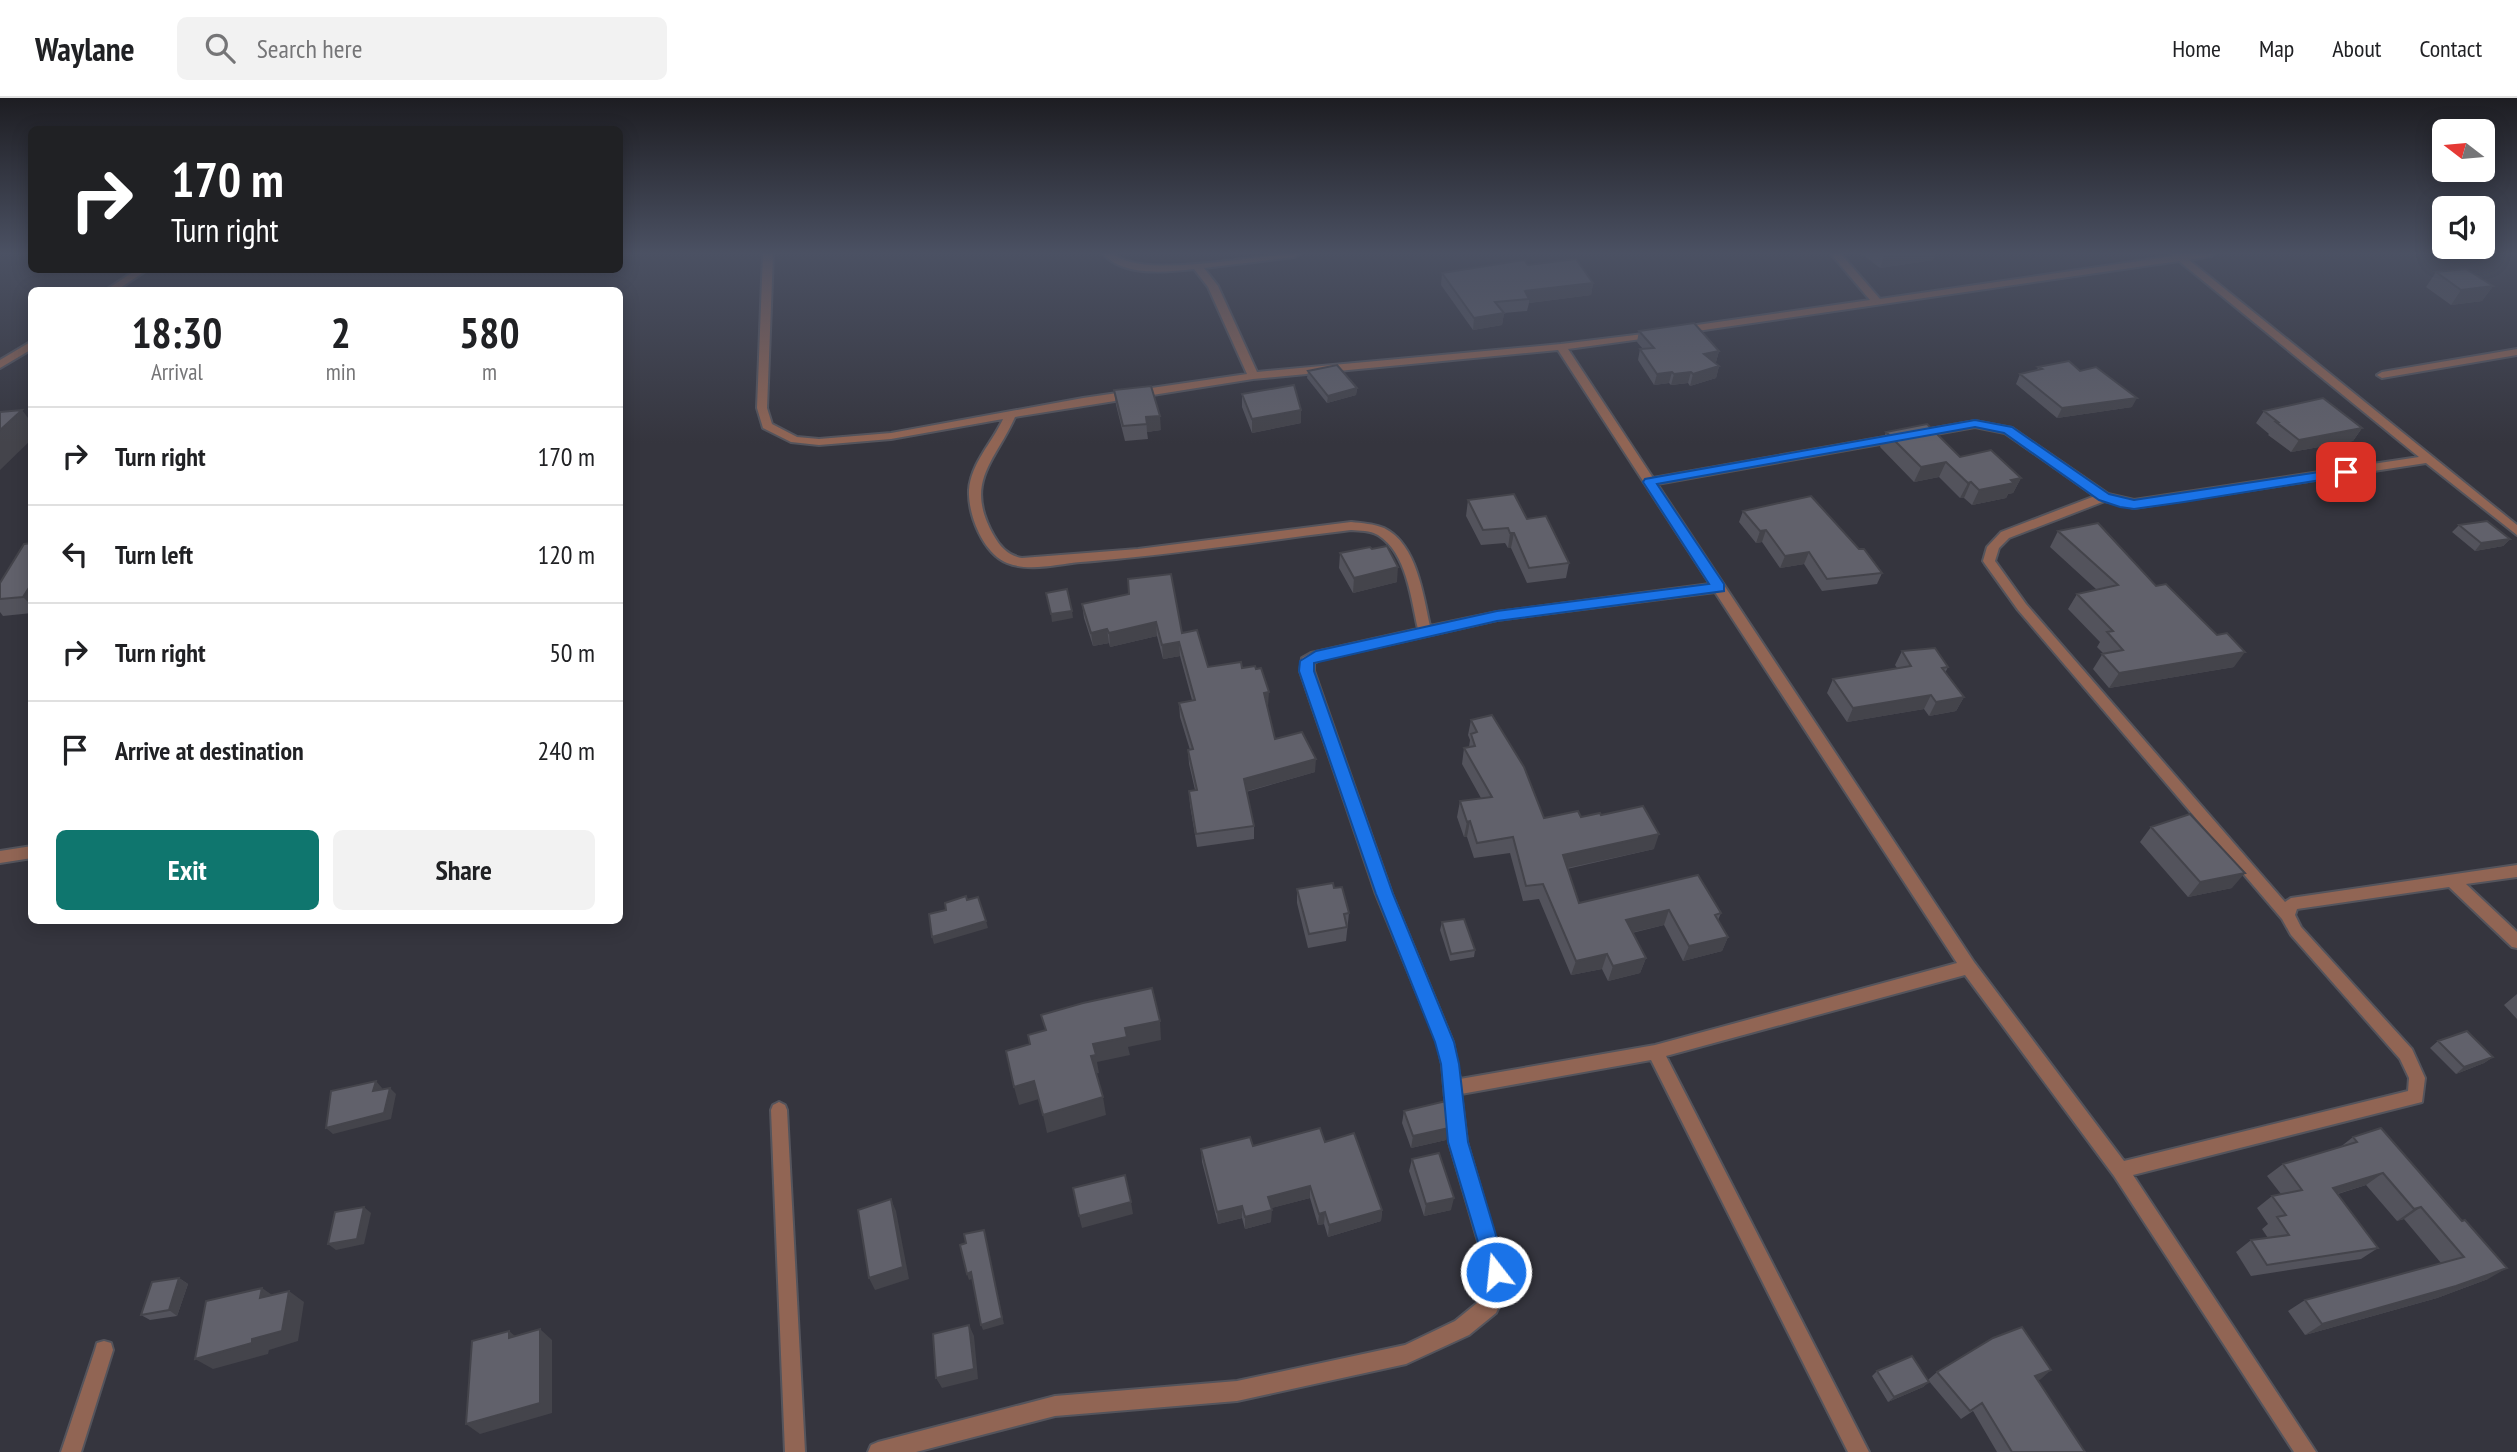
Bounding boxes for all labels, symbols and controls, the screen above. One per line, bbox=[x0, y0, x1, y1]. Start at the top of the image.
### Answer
search box bbox=[177, 17, 667, 80]
text: Waylane bbox=[35, 27, 135, 70]
icon: search bbox=[201, 29, 239, 67]
text: Search here bbox=[257, 32, 362, 65]
text: Home bbox=[2172, 33, 2221, 64]
text: Map bbox=[2259, 33, 2294, 64]
text: About bbox=[2332, 33, 2381, 64]
text: Contact bbox=[2419, 33, 2482, 64]
north arrow bbox=[2432, 119, 2496, 182]
map controls bbox=[2432, 119, 2495, 259]
text: 170 m bbox=[171, 147, 284, 211]
icon: right bbox=[56, 154, 147, 245]
button: sound bbox=[2432, 196, 2495, 259]
text: Turn right bbox=[171, 209, 279, 251]
text: 18:30 bbox=[131, 305, 222, 360]
text: 2 bbox=[331, 305, 351, 360]
text: 580 bbox=[459, 305, 520, 360]
text: Arrival bbox=[151, 357, 203, 386]
text: min bbox=[326, 357, 356, 386]
text: m bbox=[482, 357, 497, 386]
icon: right bbox=[56, 437, 94, 475]
text: Turn right bbox=[115, 440, 206, 473]
text: 170 m bbox=[537, 440, 595, 473]
pin bbox=[2316, 442, 2376, 502]
icon: arrive bbox=[2327, 453, 2365, 491]
icon: left bbox=[56, 535, 94, 573]
text: Turn left bbox=[115, 538, 193, 571]
text: 120 m bbox=[537, 538, 595, 571]
icon: right bbox=[56, 633, 94, 671]
text: Turn right bbox=[115, 636, 206, 669]
text: 50 m bbox=[549, 636, 595, 669]
icon: arrive bbox=[56, 731, 94, 769]
text: Arrive at destination bbox=[115, 734, 304, 767]
text: 240 m bbox=[537, 734, 595, 767]
button: Exit bbox=[56, 830, 319, 910]
button: Share bbox=[333, 830, 595, 910]
position arrow bbox=[1459, 1235, 1533, 1309]

